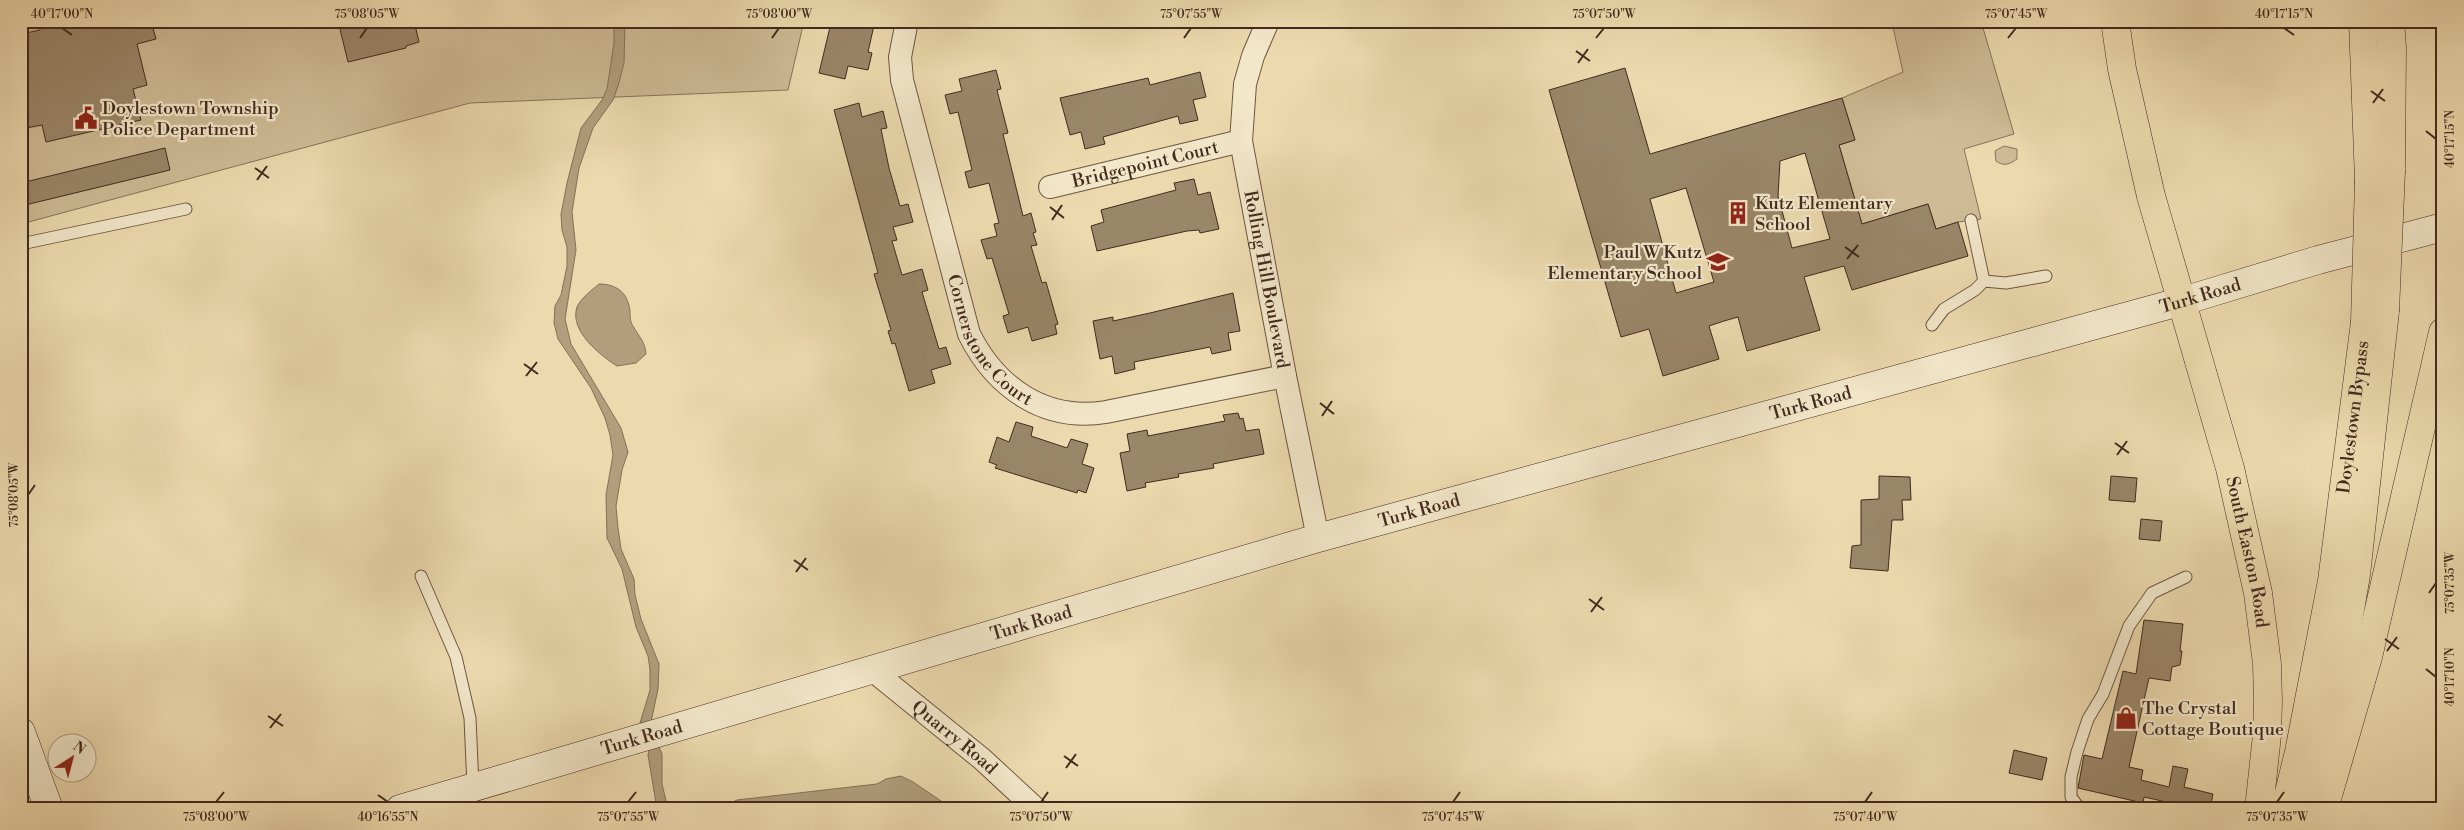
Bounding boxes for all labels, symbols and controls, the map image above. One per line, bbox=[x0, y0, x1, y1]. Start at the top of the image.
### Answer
text: 40°17'00"N bbox=[31, 7, 93, 22]
text: 75°08'05"W bbox=[335, 7, 401, 22]
text: 75°08'00"W bbox=[746, 7, 813, 22]
text: 75°07'55"W bbox=[1160, 7, 1223, 22]
text: 75°07'50"W bbox=[1572, 7, 1637, 22]
text: 75°07'45"W bbox=[1985, 7, 2048, 22]
text: 40°17'15"N bbox=[2255, 7, 2313, 22]
place label: Doylestown Township Police Department bbox=[102, 97, 279, 141]
public building icon: Doylestown Township Police Department bbox=[73, 105, 99, 131]
text: 40°17'15"N bbox=[2443, 110, 2458, 168]
street label: Bridgepoint Court bbox=[1069, 135, 1221, 193]
street label: Rolling Hill Boulevard bbox=[1239, 188, 1295, 371]
place label: Kutz Elementary School bbox=[1755, 192, 1893, 236]
building icon: Kutz Elementary School bbox=[1725, 200, 1751, 226]
place label: Paul W Kutz Elementary School bbox=[1547, 241, 1703, 285]
school or university icon: Paul W Kutz Elementary School bbox=[1705, 249, 1731, 275]
street label: Cornerstone Court bbox=[942, 272, 1037, 411]
street label: Turk Road bbox=[2157, 272, 2244, 318]
street label: Doylestown Bypass bbox=[2332, 339, 2374, 495]
street label: Turk Road bbox=[1767, 381, 1855, 425]
text: 75°08'05"W bbox=[7, 461, 22, 527]
street label: South Easton Road bbox=[2221, 474, 2274, 630]
street label: Turk Road bbox=[1376, 488, 1463, 532]
text: 75°07'35"W bbox=[2443, 551, 2458, 614]
street label: Turk Road bbox=[988, 600, 1075, 646]
text: 40°17'10"N bbox=[2443, 647, 2458, 707]
street label: Quarry Road bbox=[907, 695, 1003, 780]
place label: The Crystal Cottage Boutique bbox=[2142, 697, 2284, 741]
shop icon: The Crystal Cottage Boutique bbox=[2113, 705, 2139, 731]
street label: Turk Road bbox=[598, 715, 686, 761]
north arrow bbox=[48, 732, 98, 782]
text: N bbox=[69, 738, 89, 759]
text: 75°08'00"W bbox=[183, 810, 250, 825]
text: 40°16'55"N bbox=[357, 810, 419, 825]
text: 75°07'55"W bbox=[597, 810, 660, 825]
text: 75°07'50"W bbox=[1009, 810, 1074, 825]
text: 75°07'45"W bbox=[1422, 810, 1485, 825]
text: 75°07'40"W bbox=[1833, 810, 1898, 825]
text: 75°07'35"W bbox=[2246, 810, 2309, 825]

